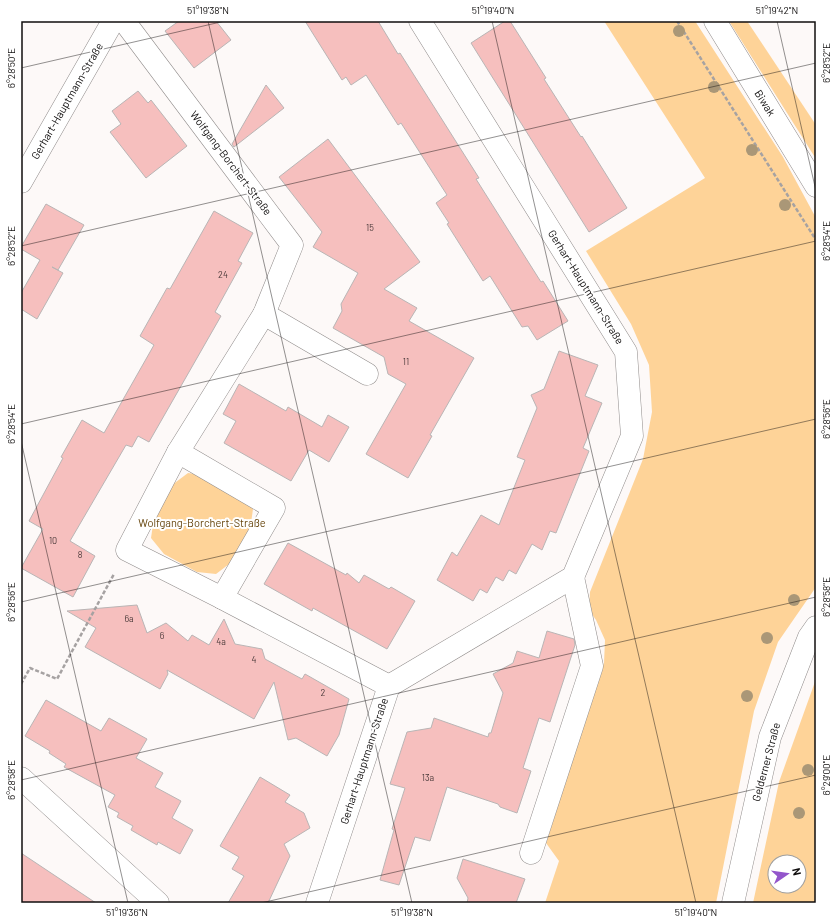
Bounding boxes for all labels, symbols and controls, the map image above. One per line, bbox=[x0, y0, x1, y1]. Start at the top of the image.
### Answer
text: 51°19'38"N bbox=[187, 4, 229, 16]
text: 51°19'40"N bbox=[472, 4, 514, 16]
text: 51°19'42"N bbox=[756, 4, 798, 16]
street label: Gerhart-Hauptmann-Straße bbox=[28, 40, 105, 161]
text: 6°28'52"E bbox=[820, 43, 832, 83]
text: 6°28'50"E bbox=[5, 48, 17, 88]
street label: Biwak bbox=[752, 87, 779, 119]
street label: Wolfgang-Borchert-Straße bbox=[188, 108, 275, 218]
text: 6°28'54"E bbox=[820, 221, 832, 261]
house number: 15 bbox=[366, 222, 374, 233]
text: 6°28'52"E bbox=[5, 226, 17, 266]
street label: Gerhart-Hauptmann-Straße bbox=[546, 227, 627, 346]
house number: 24 bbox=[218, 269, 228, 280]
house number: 11 bbox=[403, 356, 409, 367]
text: 6°28'56"E bbox=[820, 399, 832, 439]
text: 6°28'54"E bbox=[5, 404, 17, 444]
park label: Wolfgang-Borchert-Straße bbox=[138, 516, 266, 529]
house number: 10 bbox=[49, 535, 57, 546]
house number: 8 bbox=[78, 549, 83, 560]
text: 6°28'58"E bbox=[820, 577, 832, 617]
text: 6°28'56"E bbox=[5, 582, 17, 622]
house number: 6a bbox=[124, 613, 134, 624]
house number: 6 bbox=[160, 630, 165, 641]
house number: 4a bbox=[216, 636, 226, 647]
house number: 4 bbox=[252, 654, 257, 665]
house number: 2 bbox=[321, 687, 326, 698]
street label: Gerhart-Hauptmann-Straße bbox=[337, 696, 390, 826]
street label: Gelderner Straße bbox=[749, 721, 782, 803]
text: 6°29'00"E bbox=[820, 755, 832, 795]
text: 6°28'58"E bbox=[5, 760, 17, 800]
house number: 13a bbox=[422, 772, 434, 783]
north arrow bbox=[767, 854, 807, 894]
text: N bbox=[790, 867, 804, 877]
text: 51°19'36"N bbox=[106, 906, 148, 918]
text: 51°19'38"N bbox=[391, 906, 433, 918]
text: 51°19'40"N bbox=[675, 906, 717, 918]

